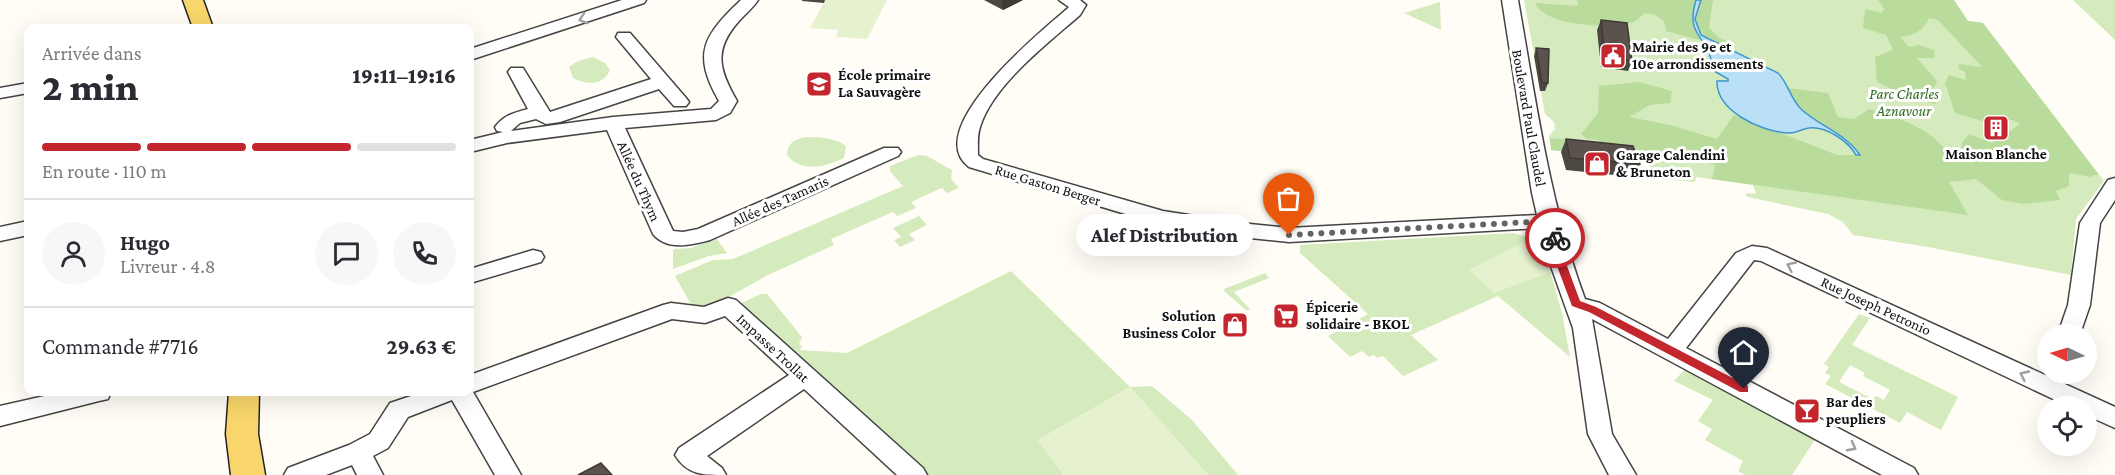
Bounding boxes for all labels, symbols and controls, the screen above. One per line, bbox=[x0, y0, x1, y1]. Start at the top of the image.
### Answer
one-way arrow bbox=[578, 11, 589, 24]
place label: Mairie des 9e et 10e arrondissements bbox=[1632, 39, 1763, 72]
public building icon: Mairie des 9e et 10e arrondissements bbox=[1598, 41, 1628, 71]
text: Arrivée dans bbox=[42, 42, 142, 64]
street label: Boulevard Paul Claudel bbox=[1509, 48, 1549, 188]
text: 19:11–19:16 bbox=[352, 63, 456, 88]
text: 2 min bbox=[42, 65, 138, 108]
place label: École primaire La Sauvagère bbox=[838, 67, 931, 100]
school or university icon: École primaire La Sauvagère bbox=[804, 69, 834, 99]
park label: Parc Charles Aznavour bbox=[1869, 86, 1939, 119]
building icon: Maison Blanche bbox=[1981, 113, 2011, 143]
street label: Allée du Thym bbox=[613, 138, 664, 224]
place label: Maison Blanche bbox=[1945, 146, 2047, 162]
place label: Garage Calendini & Bruneton bbox=[1616, 147, 1726, 180]
shop icon: Garage Calendini & Bruneton bbox=[1582, 149, 1612, 179]
text: En route · 110 m bbox=[42, 160, 167, 182]
street label: Rue Gaston Berger bbox=[993, 161, 1104, 210]
street label: Allée des Tamaris bbox=[729, 172, 831, 230]
pin bbox=[1263, 173, 1314, 235]
icon: bag bbox=[1272, 182, 1305, 215]
courier bbox=[1525, 208, 1585, 268]
callout: Alef Distribution bbox=[1076, 214, 1253, 256]
button: person bbox=[42, 222, 105, 285]
button: chat bbox=[315, 222, 378, 285]
button: phone bbox=[393, 222, 456, 285]
icon: bike bbox=[1539, 222, 1572, 255]
text: Alef Distribution bbox=[1091, 224, 1238, 246]
text: Hugo bbox=[120, 230, 170, 255]
text: Livreur · 4.8 bbox=[120, 255, 215, 277]
one-way arrow bbox=[1786, 261, 1797, 273]
street label: Rue Joseph Petronio bbox=[1818, 274, 1933, 339]
place label: Épicerie solidaire - BKOL bbox=[1306, 299, 1410, 332]
supermarket icon: Épicerie solidaire - BKOL bbox=[1271, 301, 1301, 331]
place label: Solution Business Color bbox=[1122, 308, 1216, 341]
street label: Impasse Trollat bbox=[733, 310, 813, 387]
shop icon: Solution Business Color bbox=[1220, 310, 1250, 340]
north arrow bbox=[2037, 324, 2097, 384]
map controls bbox=[2037, 324, 2097, 456]
pin bbox=[1718, 327, 1769, 389]
text: Commande #7716 bbox=[42, 334, 199, 359]
text: 29.63 € bbox=[386, 334, 456, 359]
icon: home bbox=[1727, 336, 1760, 369]
one-way arrow bbox=[2020, 371, 2031, 383]
place label: Bar des peupliers bbox=[1826, 394, 1886, 427]
bar icon: Bar des peupliers bbox=[1792, 396, 1822, 426]
button: locate bbox=[2037, 396, 2097, 456]
one-way arrow bbox=[1846, 440, 1857, 451]

